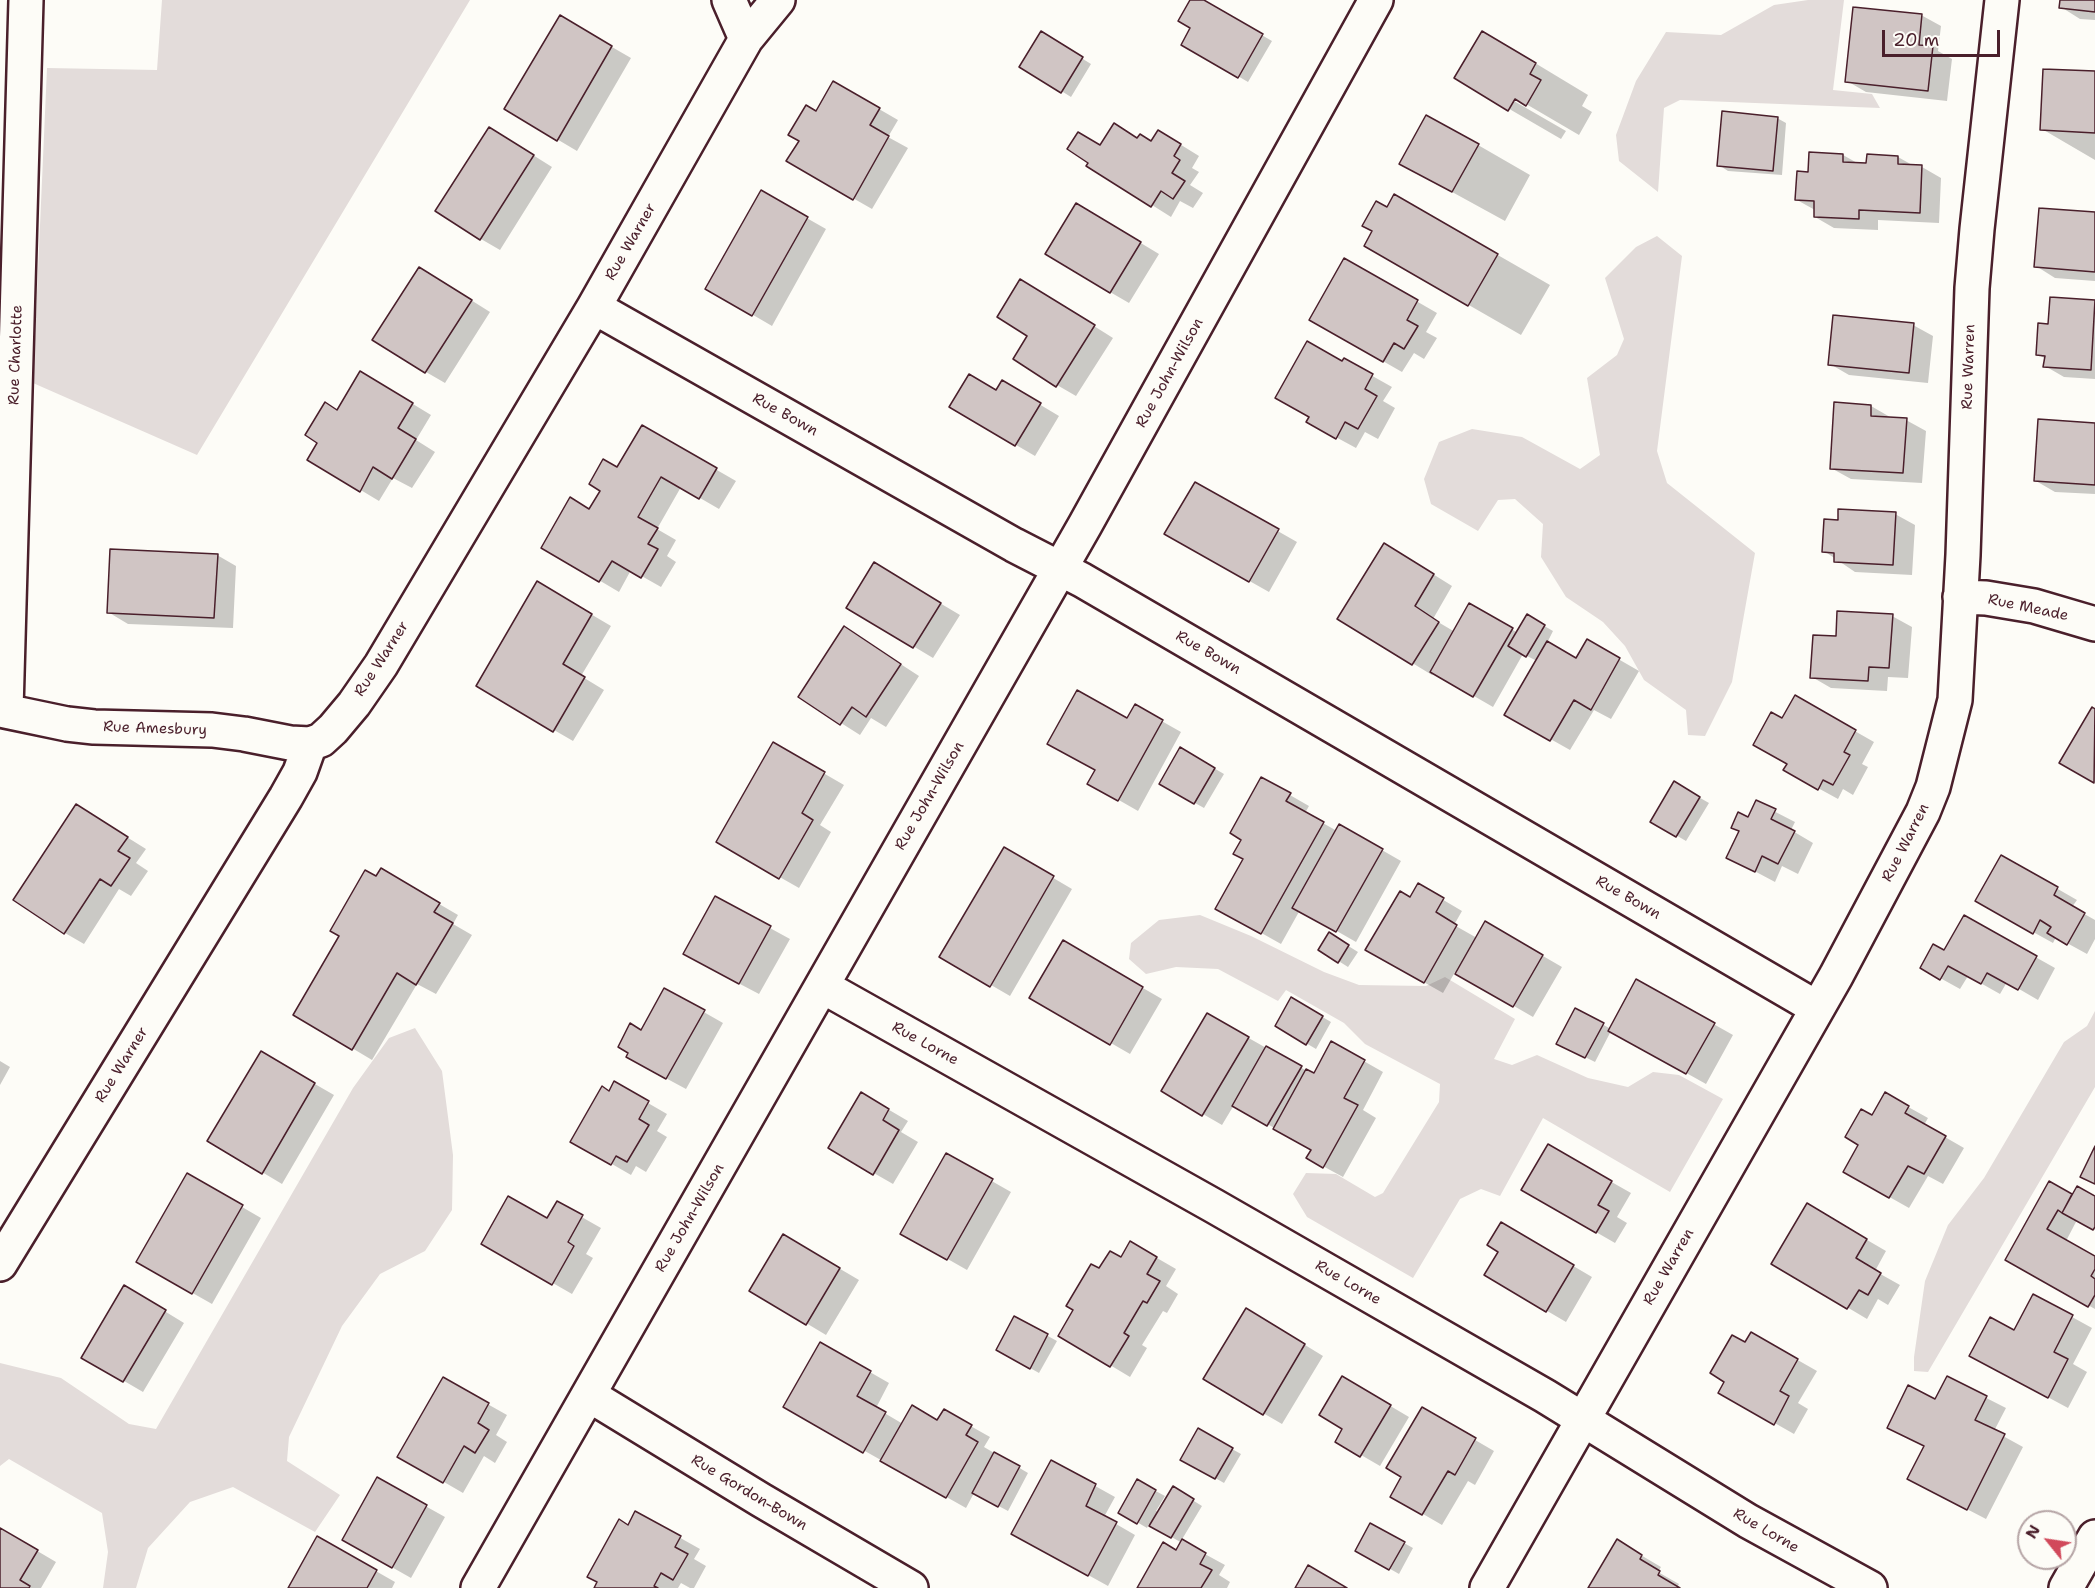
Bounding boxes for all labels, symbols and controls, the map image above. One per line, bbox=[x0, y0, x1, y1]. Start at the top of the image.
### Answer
scale bar bbox=[1885, 18, 2004, 56]
text: 20 m bbox=[1893, 28, 1939, 52]
street label: Rue Warner bbox=[602, 200, 660, 284]
street label: Rue Charlotte bbox=[5, 305, 27, 405]
street label: Rue John-Wilson bbox=[1132, 315, 1208, 431]
street label: Rue Warren bbox=[1959, 324, 1979, 410]
street label: Rue Bown bbox=[749, 390, 821, 440]
street label: Rue Meade bbox=[1986, 591, 2070, 625]
street label: Rue Warner bbox=[351, 618, 413, 700]
street label: Rue Bown bbox=[1172, 627, 1244, 679]
street label: Rue Amesbury bbox=[103, 718, 207, 740]
street label: Rue John-Wilson bbox=[892, 738, 968, 854]
street label: Rue Warren bbox=[1879, 801, 1933, 885]
street label: Rue Bown bbox=[1592, 872, 1664, 924]
street label: Rue Lorne bbox=[889, 1018, 961, 1070]
street label: Rue Warner bbox=[92, 1024, 152, 1106]
street label: Rue John-Wilson bbox=[652, 1160, 728, 1276]
street label: Rue Warren bbox=[1640, 1225, 1698, 1309]
street label: Rue Lorne bbox=[1312, 1257, 1384, 1309]
street label: Rue Gordon-Bown bbox=[688, 1451, 810, 1535]
street label: Rue Lorne bbox=[1730, 1505, 1802, 1557]
north arrow bbox=[2017, 1510, 2077, 1570]
text: N bbox=[2020, 1521, 2045, 1542]

